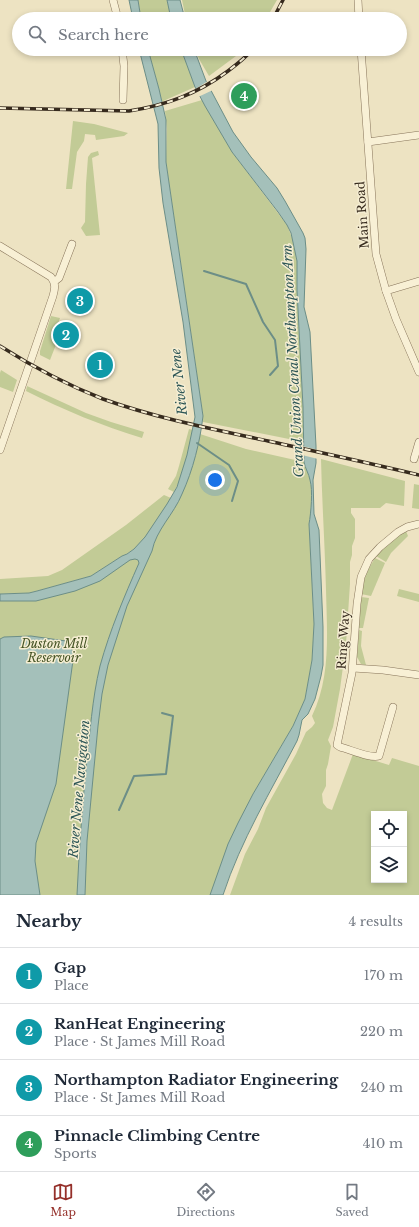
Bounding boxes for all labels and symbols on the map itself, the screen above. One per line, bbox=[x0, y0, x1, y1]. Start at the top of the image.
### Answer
pin: 4 bbox=[231, 81, 257, 111]
street label: Main Road bbox=[352, 181, 372, 249]
water label: Grand Union Canal Northampton Arm bbox=[278, 244, 308, 478]
pin: 3 bbox=[67, 286, 93, 316]
pin: 2 bbox=[53, 320, 79, 350]
water label: River Nene bbox=[167, 348, 191, 417]
pin: 1 bbox=[87, 350, 113, 380]
your location bbox=[205, 470, 225, 490]
street label: Ring Way bbox=[333, 610, 353, 670]
park label: Duston Mill Reservoir bbox=[20, 636, 87, 665]
water label: River Nene Navigation bbox=[64, 719, 94, 860]

